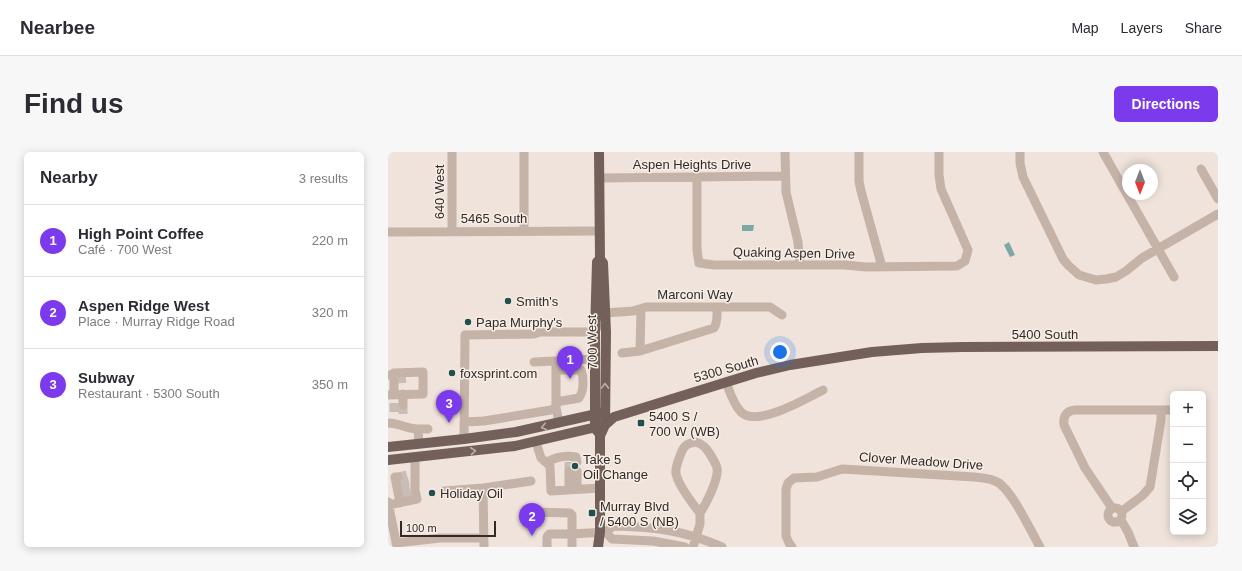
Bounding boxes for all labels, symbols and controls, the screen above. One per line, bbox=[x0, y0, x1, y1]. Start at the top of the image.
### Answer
text: Nearbee bbox=[20, 17, 95, 38]
text: Map bbox=[1071, 20, 1099, 36]
text: Layers bbox=[1121, 20, 1163, 36]
text: Share bbox=[1185, 20, 1222, 36]
button: Directions bbox=[1114, 86, 1218, 122]
text: Find us bbox=[24, 88, 124, 119]
street label: Aspen Heights Drive bbox=[633, 157, 751, 172]
street label: 640 West bbox=[432, 164, 447, 219]
north arrow bbox=[1122, 164, 1158, 200]
text: Nearby bbox=[40, 168, 98, 187]
text: 3 results bbox=[299, 171, 348, 186]
street label: 5465 South bbox=[461, 211, 527, 226]
text: High Point Coffee bbox=[78, 225, 204, 242]
text: 1 bbox=[49, 233, 57, 248]
text: 220 m bbox=[312, 233, 348, 248]
text: Café · 700 West bbox=[78, 242, 172, 257]
street label: Quaking Aspen Drive bbox=[733, 244, 855, 262]
street label: Marconi Way bbox=[657, 287, 733, 302]
place label: Smith's bbox=[516, 294, 559, 309]
marker: Smith's bbox=[503, 296, 513, 306]
text: Aspen Ridge West bbox=[78, 297, 209, 314]
text: 2 bbox=[49, 305, 57, 320]
text: 320 m bbox=[312, 305, 348, 320]
text: Place · Murray Ridge Road bbox=[78, 314, 235, 329]
street label: 700 West bbox=[584, 314, 600, 369]
place label: Papa Murphy's bbox=[476, 315, 563, 330]
marker: Papa Murphy's bbox=[463, 317, 473, 327]
street label: 5400 South bbox=[1012, 327, 1078, 342]
your location bbox=[770, 342, 790, 362]
pin: 1 bbox=[557, 346, 583, 379]
street label: 5300 South bbox=[692, 353, 760, 385]
place label: foxsprint.com bbox=[460, 366, 537, 381]
marker: foxsprint.com bbox=[447, 368, 457, 378]
text: Subway bbox=[78, 369, 135, 386]
text: 3 bbox=[49, 377, 57, 392]
text: 350 m bbox=[312, 377, 348, 392]
one-way arrow bbox=[601, 383, 609, 389]
text: Restaurant · 5300 South bbox=[78, 386, 220, 401]
pin: 3 bbox=[436, 390, 462, 423]
map controls bbox=[1170, 391, 1206, 535]
button: + bbox=[1170, 391, 1206, 427]
place label: 5400 S / 700 W (WB) bbox=[649, 409, 720, 439]
marker: 5400 S / 700 W (WB) bbox=[636, 418, 646, 428]
one-way arrow bbox=[541, 422, 547, 430]
button: − bbox=[1170, 427, 1206, 463]
one-way arrow bbox=[470, 447, 476, 456]
street label: Clover Meadow Drive bbox=[858, 449, 984, 473]
place label: Take 5 Oil Change bbox=[583, 452, 648, 482]
marker: Take 5 Oil Change bbox=[570, 461, 580, 471]
button: locate bbox=[1170, 463, 1206, 499]
place label: Holiday Oil bbox=[440, 486, 503, 501]
marker: Holiday Oil bbox=[427, 488, 437, 498]
place label: Murray Blvd / 5400 S (NB) bbox=[600, 499, 679, 529]
button: layers bbox=[1170, 499, 1206, 535]
pin: 2 bbox=[519, 503, 545, 536]
marker: Murray Blvd / 5400 S (NB) bbox=[587, 508, 597, 518]
scale bar bbox=[400, 519, 496, 538]
text: 100 m bbox=[406, 522, 437, 534]

